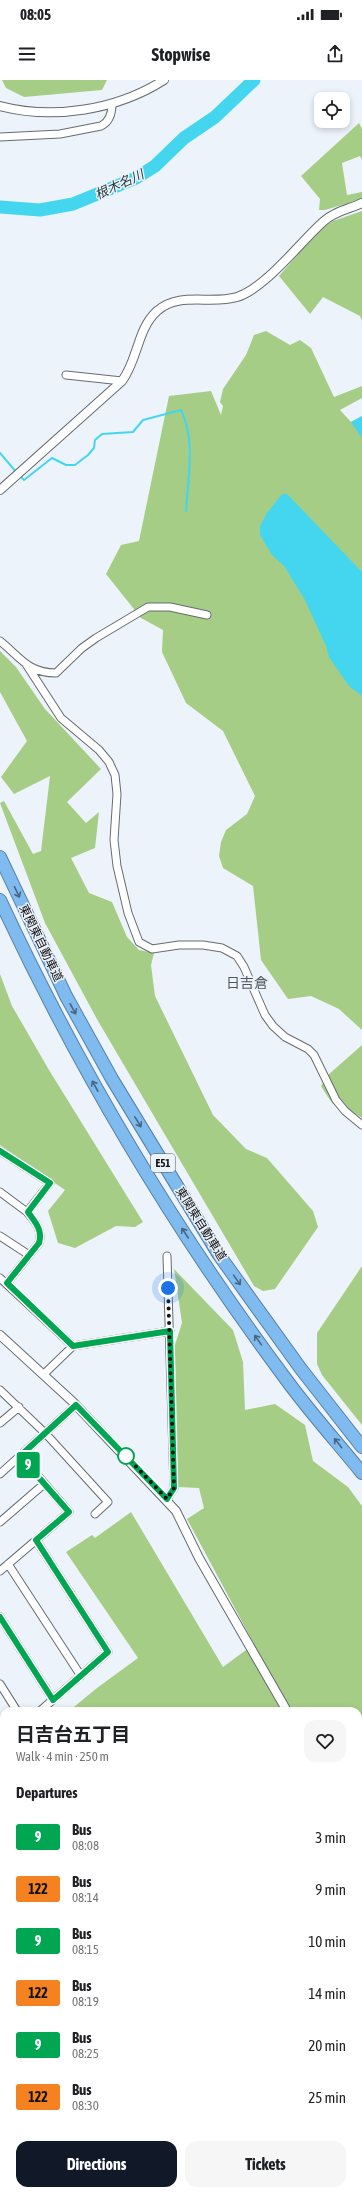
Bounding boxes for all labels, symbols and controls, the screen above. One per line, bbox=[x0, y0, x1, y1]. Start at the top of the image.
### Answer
text: 08:05 bbox=[20, 6, 51, 23]
icon: menu bbox=[16, 43, 38, 65]
icon: share bbox=[324, 43, 346, 65]
text: Stopwise bbox=[152, 44, 210, 65]
map controls bbox=[314, 92, 350, 128]
button: locate bbox=[314, 92, 350, 128]
water label: 根木名川 bbox=[92, 166, 148, 202]
one-way arrow bbox=[14, 886, 21, 898]
street label: 東関東自動車道 bbox=[16, 902, 66, 984]
district label: 日吉倉 bbox=[226, 975, 268, 991]
one-way arrow bbox=[70, 1003, 78, 1015]
one-way arrow bbox=[91, 1080, 98, 1092]
one-way arrow bbox=[134, 1116, 142, 1127]
road number: E51 bbox=[151, 1154, 175, 1172]
street label: 東関東自動車道 bbox=[173, 1185, 229, 1263]
one-way arrow bbox=[181, 1228, 189, 1239]
one-way arrow bbox=[233, 1274, 241, 1285]
your location bbox=[158, 1278, 178, 1298]
one-way arrow bbox=[254, 1335, 262, 1346]
one-way arrow bbox=[333, 1438, 342, 1448]
unlabelled marker bbox=[117, 1447, 135, 1465]
line badge: 9 bbox=[15, 1452, 41, 1478]
text: 9 bbox=[25, 1457, 31, 1473]
button: heart bbox=[304, 1720, 346, 1762]
text: 日吉台五丁目 bbox=[16, 1723, 130, 1745]
text: Walk · 4 min · 250 m bbox=[16, 1749, 109, 1764]
text: Departures bbox=[16, 1784, 78, 1801]
text: Bus bbox=[72, 1821, 92, 1838]
text: 9 bbox=[35, 1829, 41, 1845]
text: 3 min bbox=[315, 1829, 346, 1846]
text: 08:08 bbox=[72, 1838, 99, 1853]
text: Bus bbox=[72, 1873, 92, 1890]
text: 122 bbox=[28, 1881, 48, 1897]
text: 9 min bbox=[315, 1881, 346, 1898]
text: 08:14 bbox=[72, 1890, 99, 1905]
text: Bus bbox=[72, 1925, 92, 1942]
text: 9 bbox=[35, 1933, 41, 1949]
text: 10 min bbox=[308, 1933, 346, 1950]
text: 08:15 bbox=[72, 1942, 99, 1957]
text: Bus bbox=[72, 1977, 92, 1994]
text: 122 bbox=[28, 1985, 48, 2001]
text: 14 min bbox=[308, 1985, 346, 2002]
text: 08:19 bbox=[72, 1994, 99, 2009]
text: Bus bbox=[72, 2029, 92, 2046]
text: 9 bbox=[35, 2037, 41, 2053]
text: 20 min bbox=[308, 2037, 346, 2054]
text: 08:25 bbox=[72, 2046, 99, 2061]
text: Bus bbox=[72, 2081, 92, 2098]
text: 122 bbox=[28, 2089, 48, 2105]
text: 25 min bbox=[308, 2089, 346, 2106]
text: 08:30 bbox=[72, 2098, 99, 2113]
button: Directions bbox=[16, 2141, 177, 2187]
button: Tickets bbox=[185, 2141, 346, 2187]

